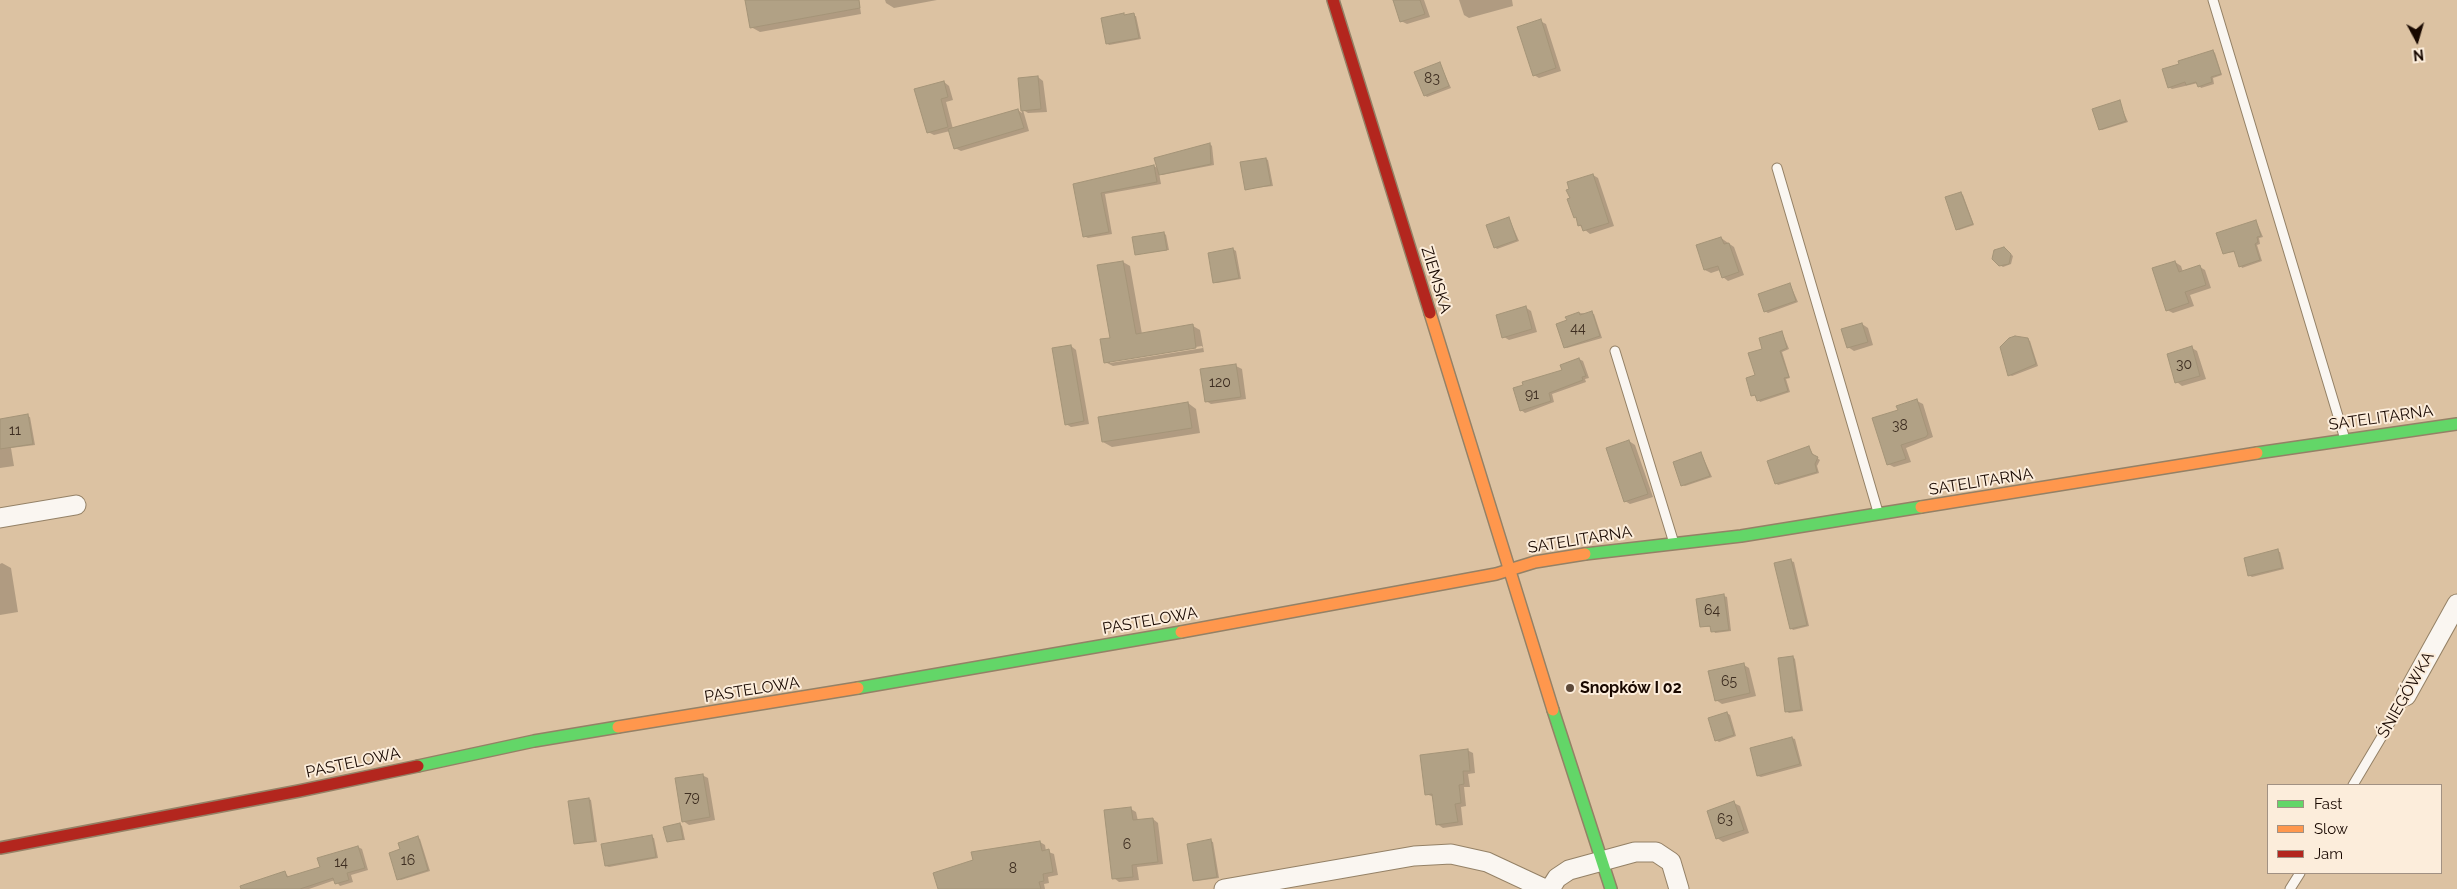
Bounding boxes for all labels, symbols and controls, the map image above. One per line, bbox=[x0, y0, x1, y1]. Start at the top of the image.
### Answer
north arrow bbox=[2392, 15, 2442, 65]
text: N bbox=[2412, 46, 2425, 63]
house number: 83 bbox=[1424, 71, 1440, 87]
street label: ZIEMSKA bbox=[1417, 244, 1455, 316]
house number: 44 bbox=[1570, 321, 1586, 337]
house number: 30 bbox=[2176, 357, 2192, 373]
house number: 120 bbox=[1209, 375, 1231, 391]
house number: 91 bbox=[1525, 387, 1539, 403]
street label: SATELITARNA bbox=[2328, 401, 2434, 435]
house number: 38 bbox=[1892, 418, 1908, 434]
house number: 11 bbox=[9, 423, 21, 439]
street label: SATELITARNA bbox=[1928, 464, 2034, 500]
street label: SATELITARNA bbox=[1527, 522, 1633, 558]
street label: PASTELOWA bbox=[1101, 603, 1199, 639]
house number: 64 bbox=[1704, 603, 1720, 619]
street label: ŚNIEGÓWKA bbox=[2374, 648, 2438, 742]
street label: PASTELOWA bbox=[703, 673, 801, 707]
house number: 65 bbox=[1721, 674, 1737, 690]
place label: Snopków I 02 bbox=[1580, 678, 1682, 698]
marker: Snopków I 02 bbox=[1564, 682, 1576, 694]
street label: PASTELOWA bbox=[304, 744, 402, 782]
legend bbox=[2267, 784, 2442, 874]
house number: 79 bbox=[684, 790, 700, 806]
text: Fast bbox=[2314, 795, 2342, 813]
house number: 63 bbox=[1717, 812, 1733, 828]
text: Slow bbox=[2314, 820, 2348, 838]
house number: 6 bbox=[1123, 837, 1131, 853]
text: Jam bbox=[2314, 845, 2343, 863]
house number: 16 bbox=[401, 853, 415, 869]
house number: 14 bbox=[334, 855, 348, 871]
house number: 8 bbox=[1009, 861, 1017, 877]

